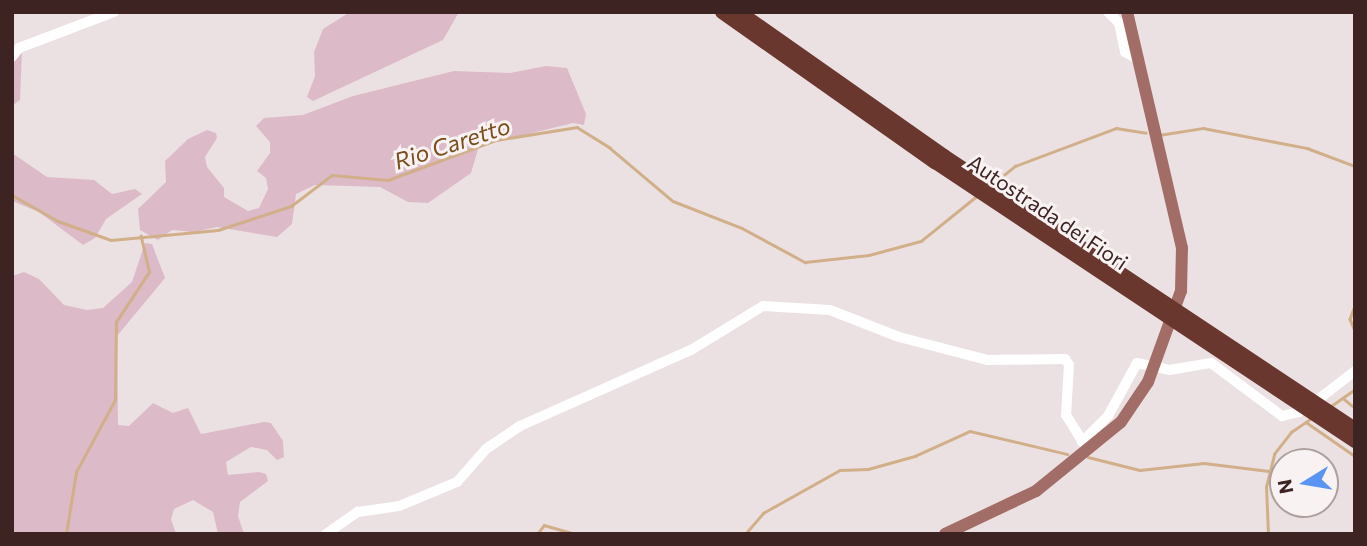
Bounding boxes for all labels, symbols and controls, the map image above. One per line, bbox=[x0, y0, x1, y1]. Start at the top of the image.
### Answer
water label: Rio Caretto bbox=[390, 111, 514, 175]
street label: Autostrada dei Fiori bbox=[963, 149, 1133, 275]
north arrow bbox=[1269, 448, 1339, 518]
text: N bbox=[1272, 478, 1298, 496]

